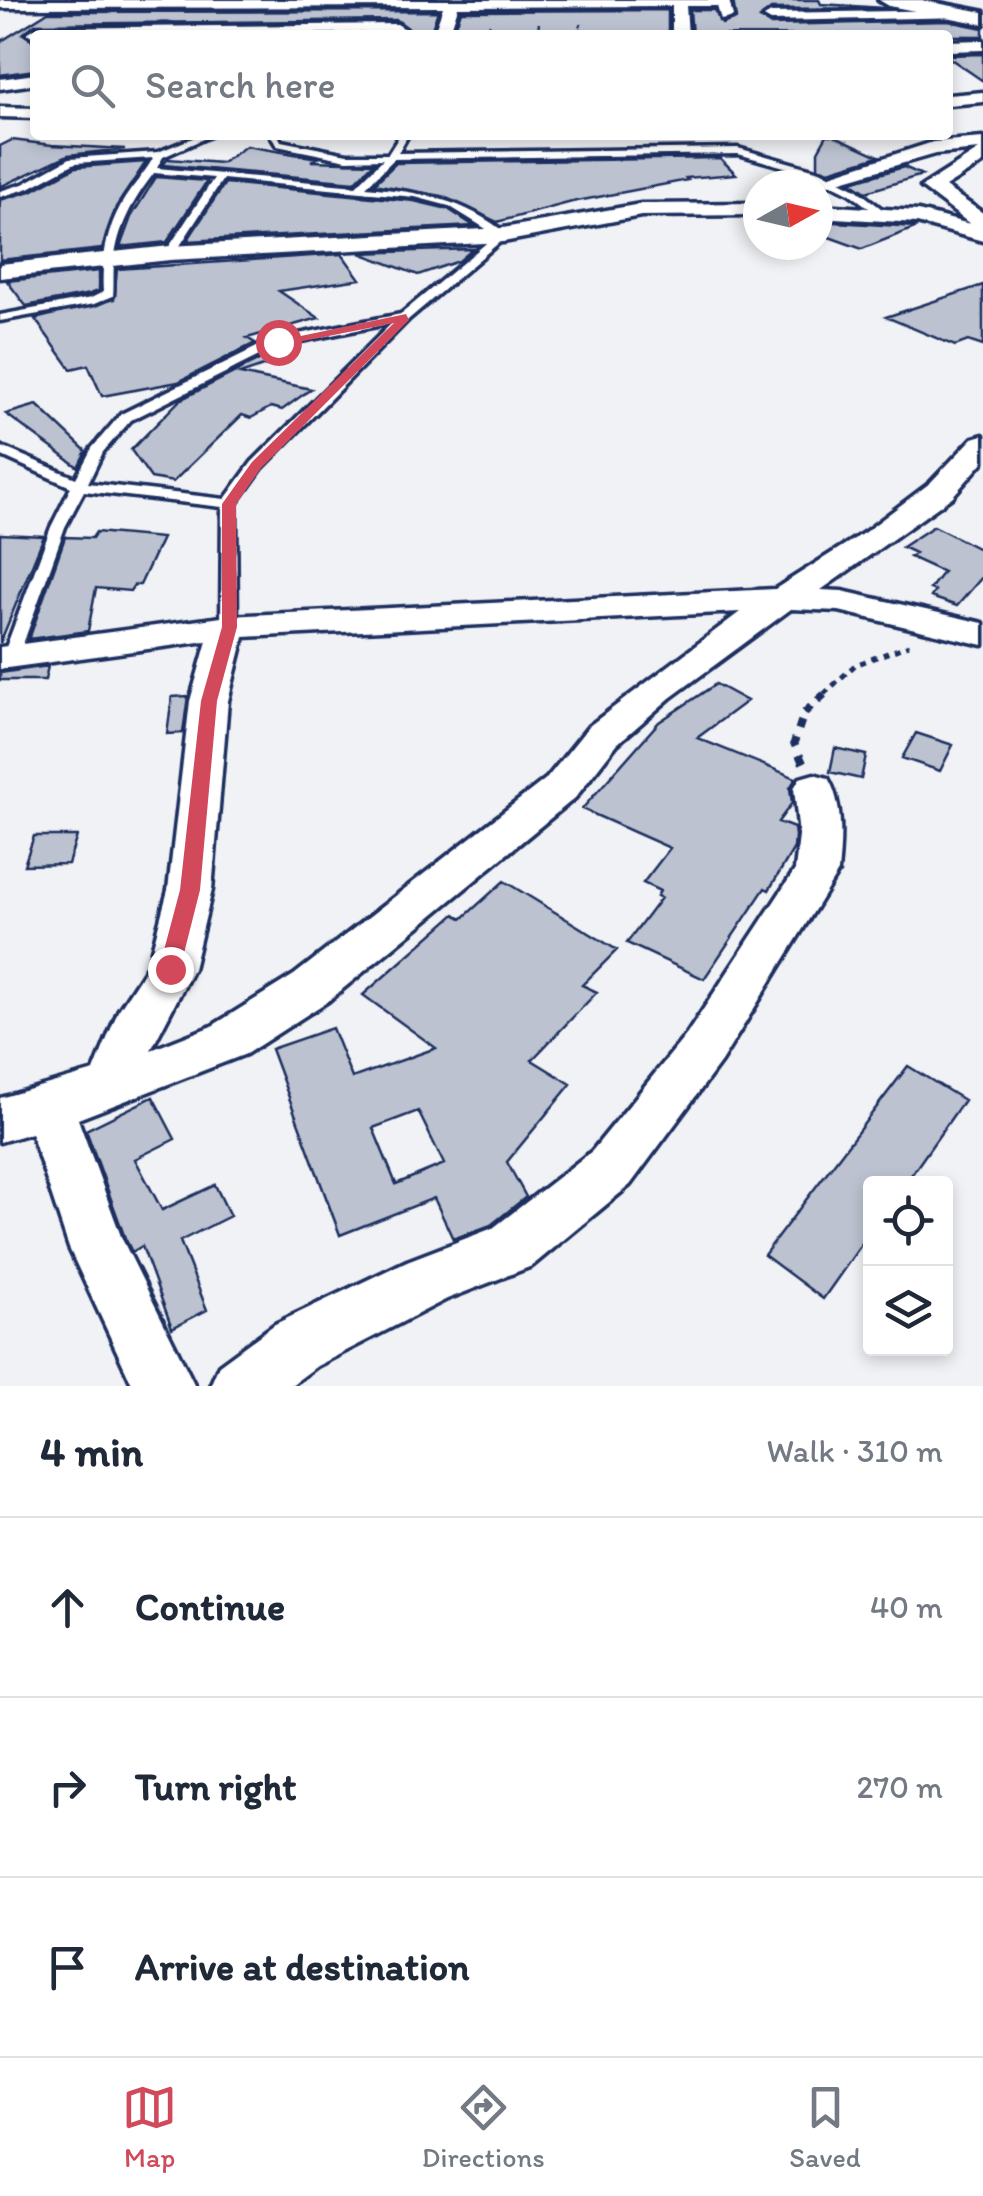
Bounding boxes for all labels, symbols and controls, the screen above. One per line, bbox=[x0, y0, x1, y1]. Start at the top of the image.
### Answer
search box bbox=[30, 30, 953, 140]
icon: search bbox=[65, 58, 120, 113]
text: Search here bbox=[145, 62, 336, 108]
north arrow bbox=[743, 170, 833, 260]
route start bbox=[256, 320, 302, 366]
route end bbox=[148, 947, 194, 993]
map controls bbox=[863, 1176, 953, 1356]
button: locate bbox=[863, 1176, 953, 1266]
button: layers bbox=[863, 1266, 953, 1356]
text: 4 min bbox=[40, 1426, 143, 1477]
text: Walk · 310 m bbox=[767, 1432, 943, 1470]
icon: ahead bbox=[40, 1580, 95, 1635]
text: Continue bbox=[135, 1584, 285, 1630]
text: 40 m bbox=[870, 1588, 943, 1626]
icon: right bbox=[40, 1760, 95, 1815]
text: Turn right bbox=[135, 1764, 297, 1810]
text: 270 m bbox=[856, 1768, 943, 1806]
icon: arrive bbox=[40, 1940, 95, 1995]
text: Arrive at destination bbox=[135, 1944, 470, 1990]
tab: Map bbox=[122, 2080, 177, 2174]
tab: Directions bbox=[422, 2080, 545, 2174]
tab: Saved bbox=[789, 2080, 861, 2174]

